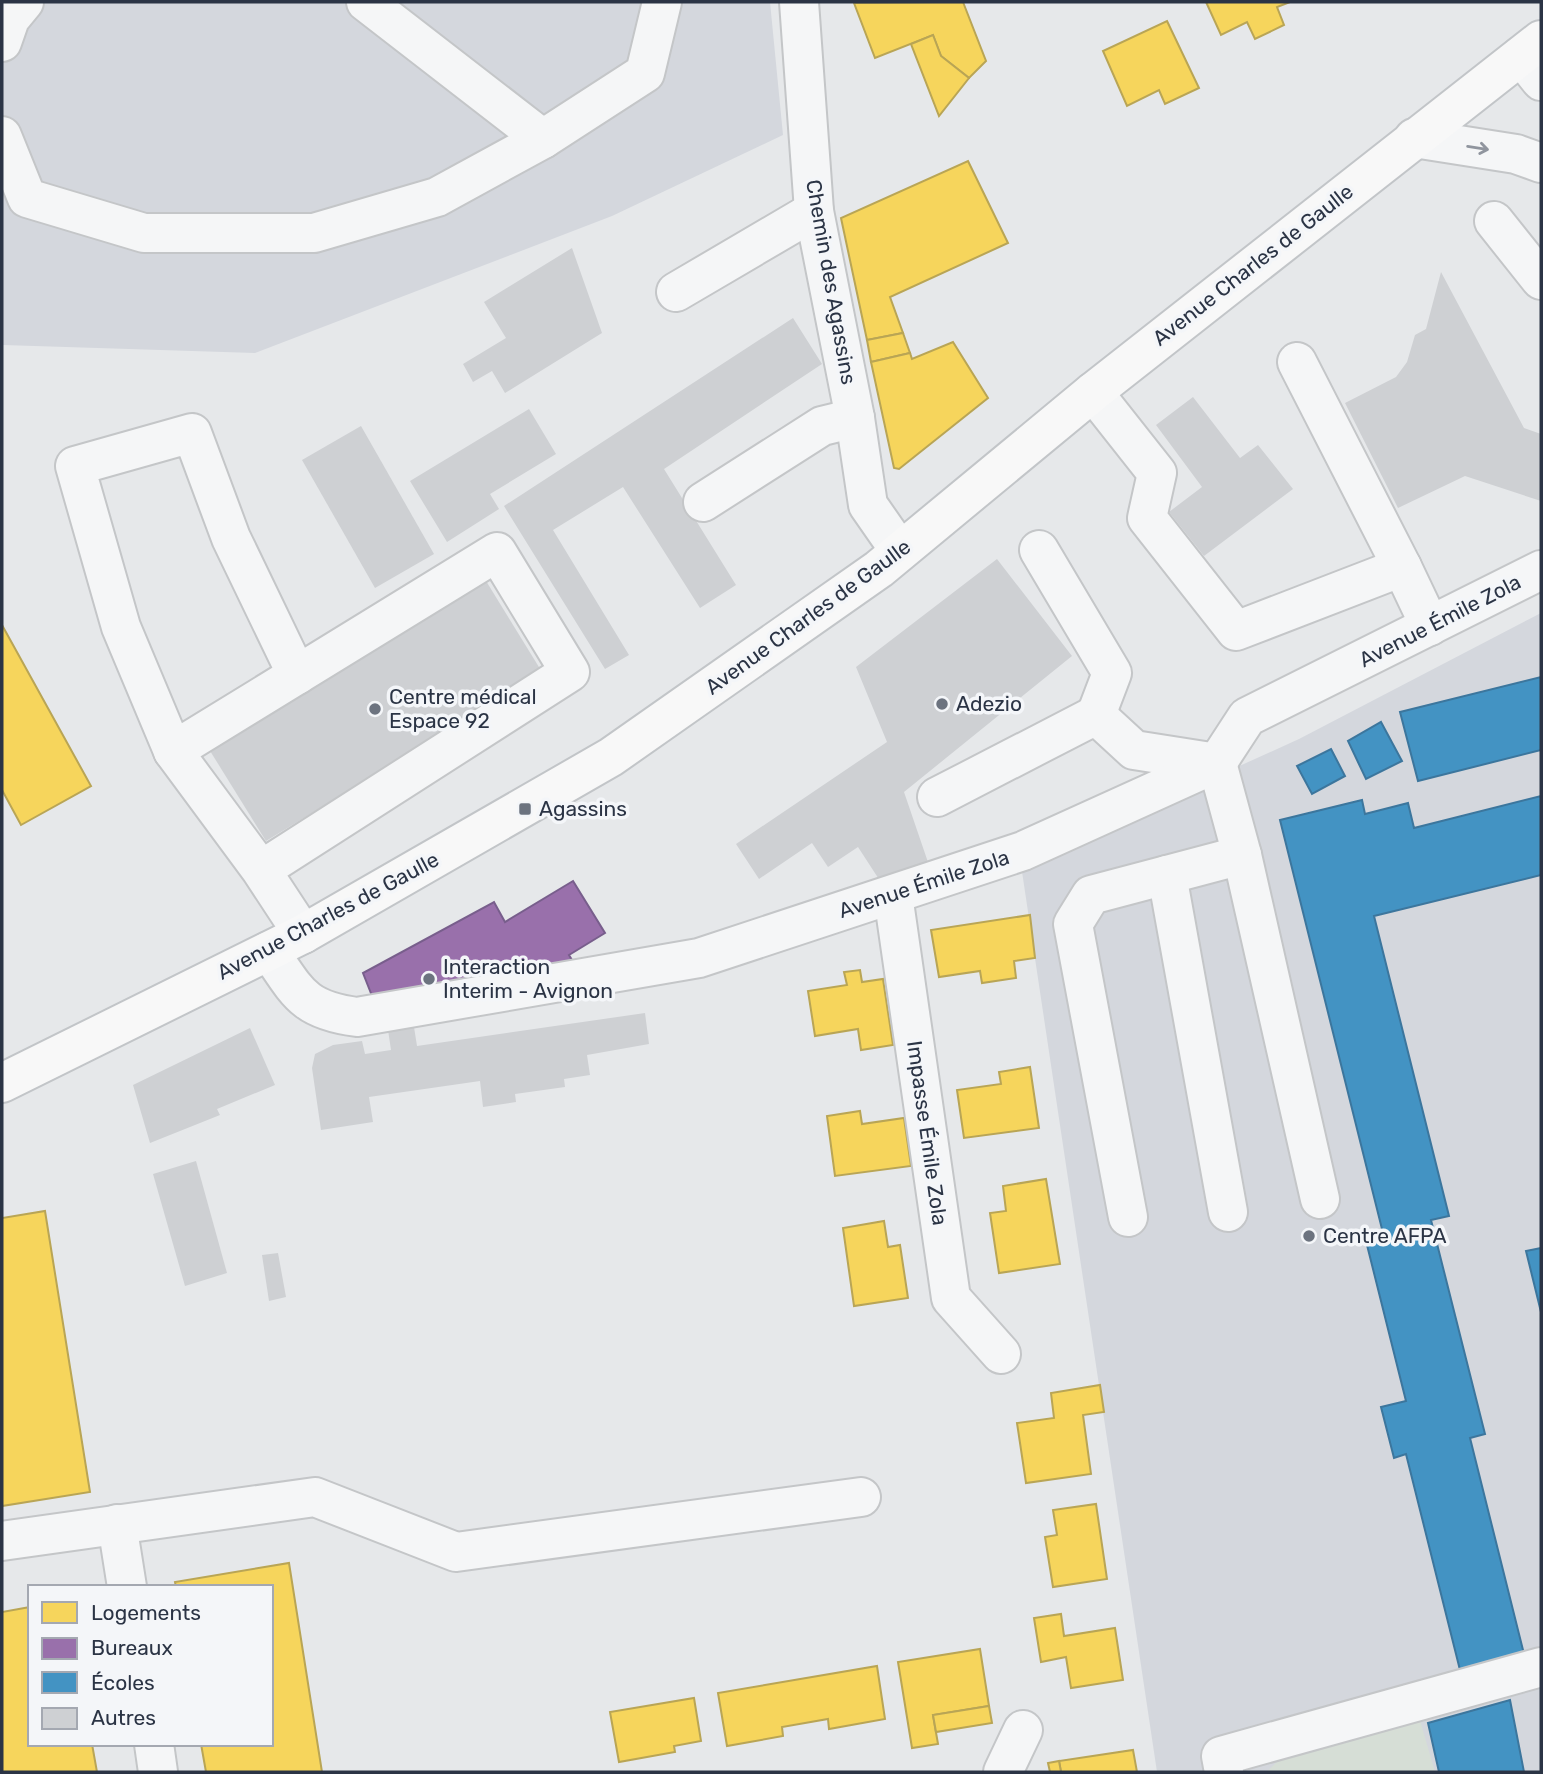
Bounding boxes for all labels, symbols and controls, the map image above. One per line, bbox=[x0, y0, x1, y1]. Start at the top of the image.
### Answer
one-way arrow bbox=[1466, 142, 1489, 155]
street label: Chemin des Agassins bbox=[801, 177, 862, 386]
street label: Avenue Charles de Gaulle bbox=[1147, 179, 1358, 351]
street label: Avenue Charles de Gaulle bbox=[700, 534, 915, 699]
street label: Avenue Émile Zola bbox=[1355, 569, 1525, 672]
place label: Centre médical Espace 92 bbox=[389, 684, 537, 733]
place label: Adezio bbox=[956, 691, 1022, 716]
marker: Adezio bbox=[934, 696, 950, 712]
marker: Centre médical Espace 92 bbox=[367, 701, 383, 717]
place label: Agassins bbox=[539, 796, 627, 821]
marker: Agassins bbox=[517, 801, 533, 817]
street label: Avenue Émile Zola bbox=[835, 844, 1012, 923]
street label: Avenue Charles de Gaulle bbox=[213, 846, 443, 985]
place label: Interaction Interim - Avignon bbox=[443, 954, 613, 1003]
marker: Interaction Interim - Avignon bbox=[421, 971, 437, 987]
street label: Impasse Émile Zola bbox=[902, 1039, 953, 1227]
place label: Centre AFPA bbox=[1323, 1223, 1447, 1248]
marker: Centre AFPA bbox=[1301, 1228, 1317, 1244]
legend bbox=[28, 1585, 273, 1746]
text: Logements bbox=[91, 1600, 201, 1625]
text: Bureaux bbox=[91, 1635, 173, 1660]
text: Écoles bbox=[91, 1670, 155, 1695]
text: Autres bbox=[91, 1705, 156, 1730]

